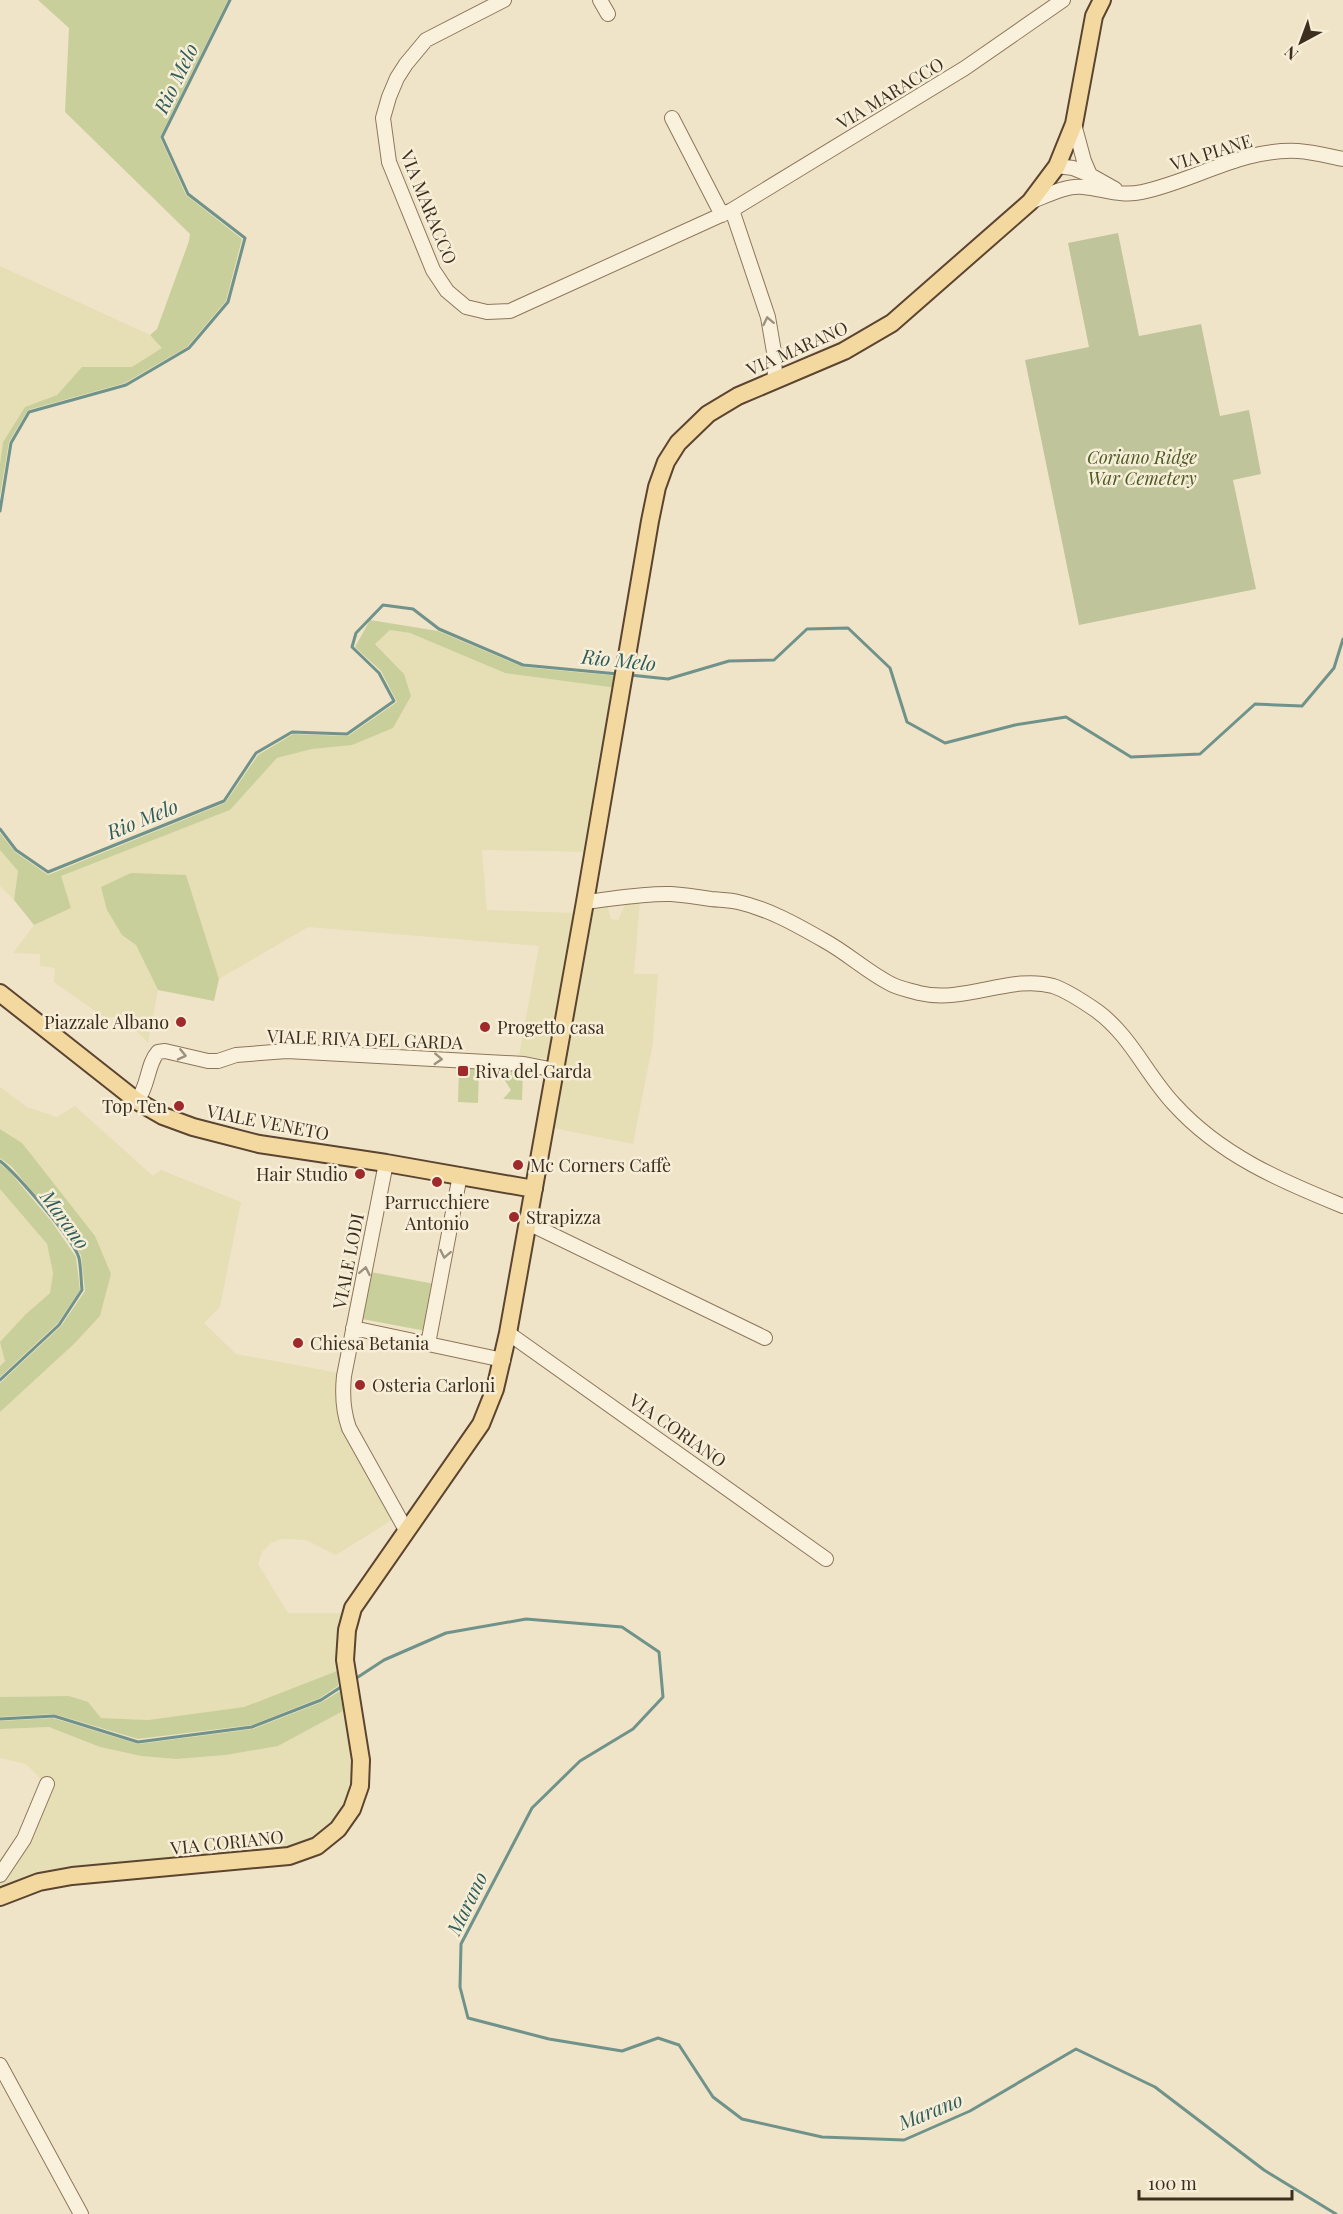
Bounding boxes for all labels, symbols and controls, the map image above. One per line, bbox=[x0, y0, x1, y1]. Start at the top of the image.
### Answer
north arrow bbox=[1271, 12, 1331, 72]
water label: Rio Melo bbox=[146, 38, 204, 118]
text: N bbox=[1279, 42, 1302, 65]
street label: VIA MARACCO bbox=[831, 52, 948, 135]
street label: VIA PIANE bbox=[1166, 128, 1255, 176]
street label: VIA MARACCO bbox=[395, 146, 463, 268]
street label: VIA MARANO bbox=[742, 315, 851, 381]
one-way arrow bbox=[763, 316, 776, 326]
park label: Coriano Ridge War Cemetery bbox=[1087, 445, 1197, 490]
water label: Rio Melo bbox=[579, 642, 658, 676]
water label: Rio Melo bbox=[101, 791, 182, 845]
place label: Piazzale Albano bbox=[44, 1010, 169, 1034]
marker: Piazzale Albano bbox=[174, 1015, 188, 1029]
place label: Progetto casa bbox=[497, 1015, 605, 1039]
marker: Progetto casa bbox=[478, 1020, 492, 1034]
street label: VIALE RIVA DEL GARDA bbox=[265, 1024, 464, 1054]
one-way arrow bbox=[177, 1048, 187, 1061]
one-way arrow bbox=[433, 1053, 442, 1066]
place label: Riva del Garda bbox=[475, 1059, 592, 1083]
marker: Riva del Garda bbox=[456, 1064, 470, 1078]
place label: Top Ten bbox=[102, 1094, 167, 1118]
street label: VIALE VENETO bbox=[204, 1098, 331, 1146]
marker: Top Ten bbox=[172, 1099, 186, 1113]
place label: Mc Corners Caffè bbox=[530, 1153, 671, 1177]
marker: Mc Corners Caffè bbox=[511, 1158, 525, 1172]
place label: Hair Studio bbox=[256, 1162, 348, 1186]
marker: Hair Studio bbox=[353, 1167, 367, 1181]
marker: Parrucchiere Antonio bbox=[430, 1175, 444, 1189]
water label: Marano bbox=[35, 1183, 97, 1254]
place label: Parrucchiere Antonio bbox=[384, 1190, 490, 1235]
place label: Strapizza bbox=[526, 1205, 601, 1229]
marker: Strapizza bbox=[507, 1210, 521, 1224]
street label: VIALE LODI bbox=[327, 1211, 369, 1312]
one-way arrow bbox=[439, 1248, 452, 1258]
one-way arrow bbox=[358, 1266, 371, 1276]
place label: Chiesa Betania bbox=[310, 1331, 429, 1355]
marker: Chiesa Betania bbox=[291, 1336, 305, 1350]
place label: Osteria Carloni bbox=[372, 1373, 495, 1397]
marker: Osteria Carloni bbox=[353, 1378, 367, 1392]
street label: VIA CORIANO bbox=[624, 1387, 731, 1472]
street label: VIA CORIANO bbox=[168, 1824, 285, 1860]
water label: Marano bbox=[439, 1867, 493, 1940]
water label: Marano bbox=[893, 2085, 966, 2135]
scale bar bbox=[1139, 2163, 1292, 2201]
text: 100 m bbox=[1148, 2171, 1197, 2195]

